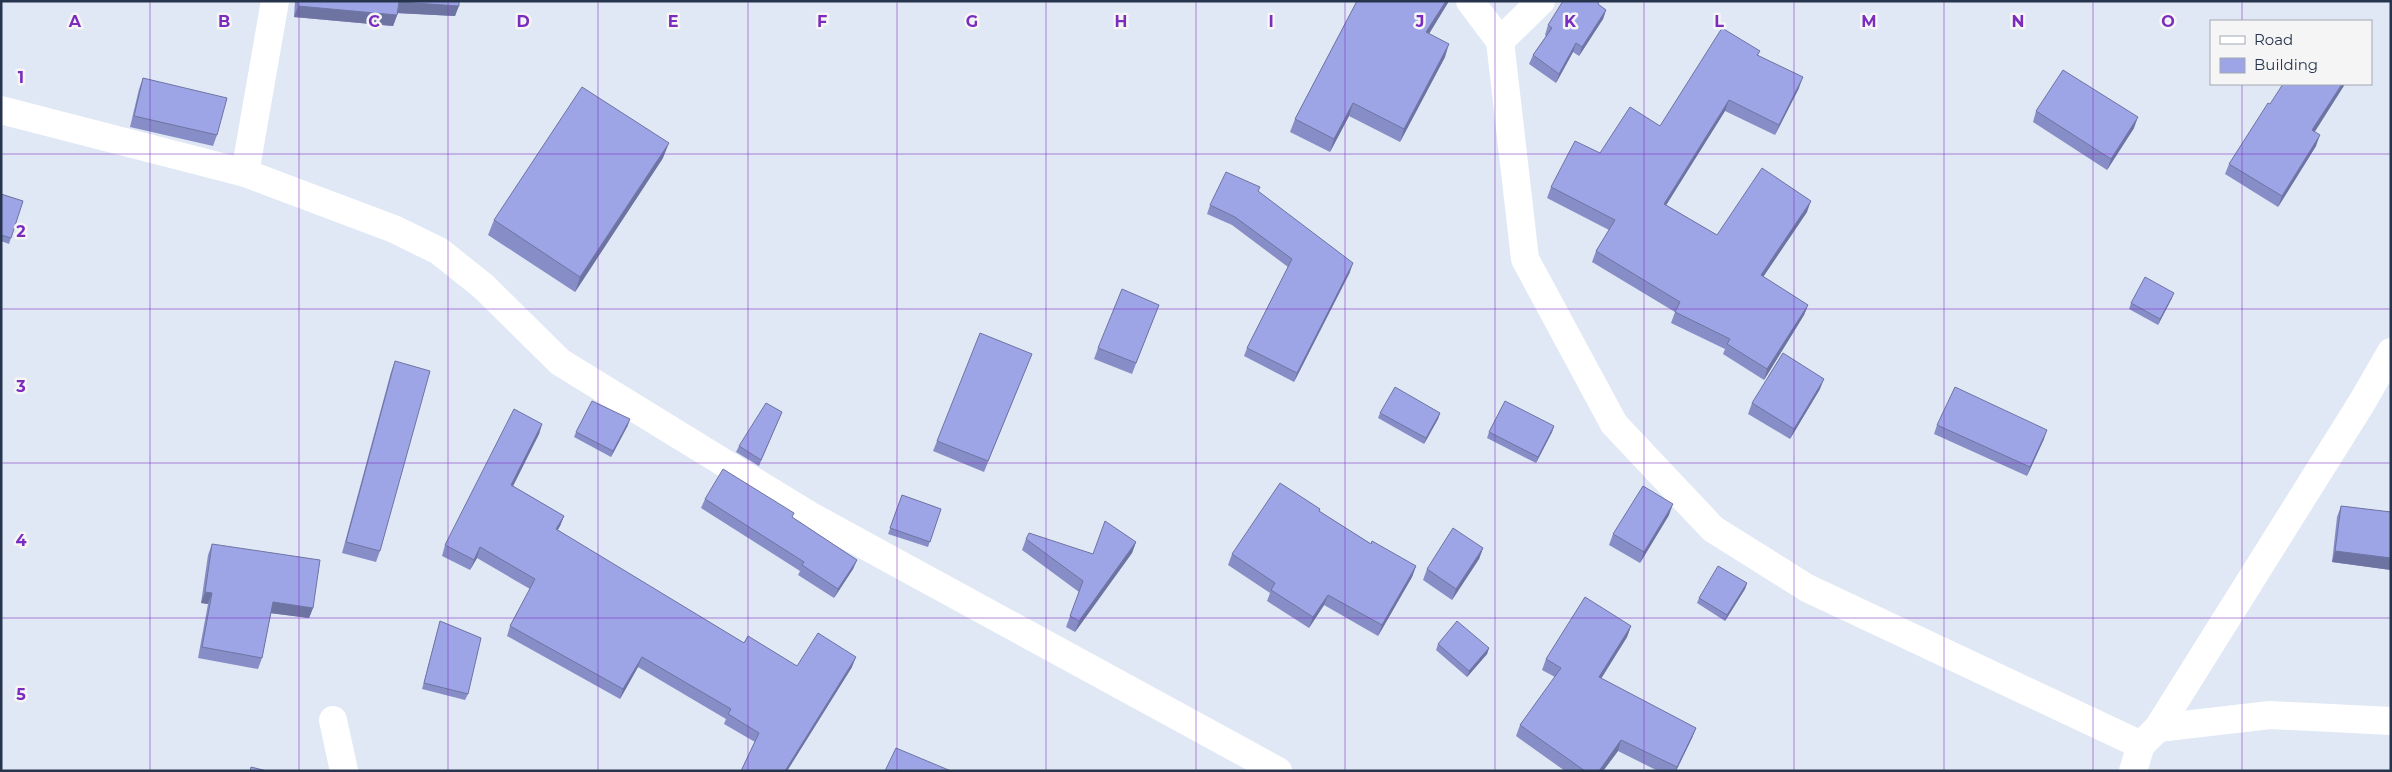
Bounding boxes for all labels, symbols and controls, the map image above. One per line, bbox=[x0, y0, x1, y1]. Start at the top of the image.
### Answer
text: A bbox=[68, 12, 82, 31]
text: B bbox=[218, 12, 230, 31]
text: C bbox=[368, 12, 380, 31]
text: D bbox=[516, 12, 530, 31]
text: E bbox=[668, 12, 678, 31]
text: F bbox=[817, 12, 827, 31]
text: G bbox=[966, 12, 978, 31]
text: H bbox=[1115, 12, 1127, 31]
text: I bbox=[1268, 12, 1274, 31]
text: J bbox=[1415, 12, 1424, 31]
text: K bbox=[1564, 12, 1577, 31]
text: L bbox=[1714, 12, 1724, 31]
text: M bbox=[1861, 12, 1877, 31]
text: N bbox=[2012, 12, 2024, 31]
text: O bbox=[2161, 12, 2175, 31]
legend bbox=[2210, 20, 2372, 85]
text: Road bbox=[2254, 30, 2293, 49]
text: Building bbox=[2254, 55, 2318, 74]
text: 1 bbox=[18, 68, 24, 87]
text: 2 bbox=[16, 222, 26, 241]
text: 3 bbox=[15, 377, 26, 396]
text: 4 bbox=[15, 531, 27, 550]
text: 5 bbox=[16, 685, 26, 704]

